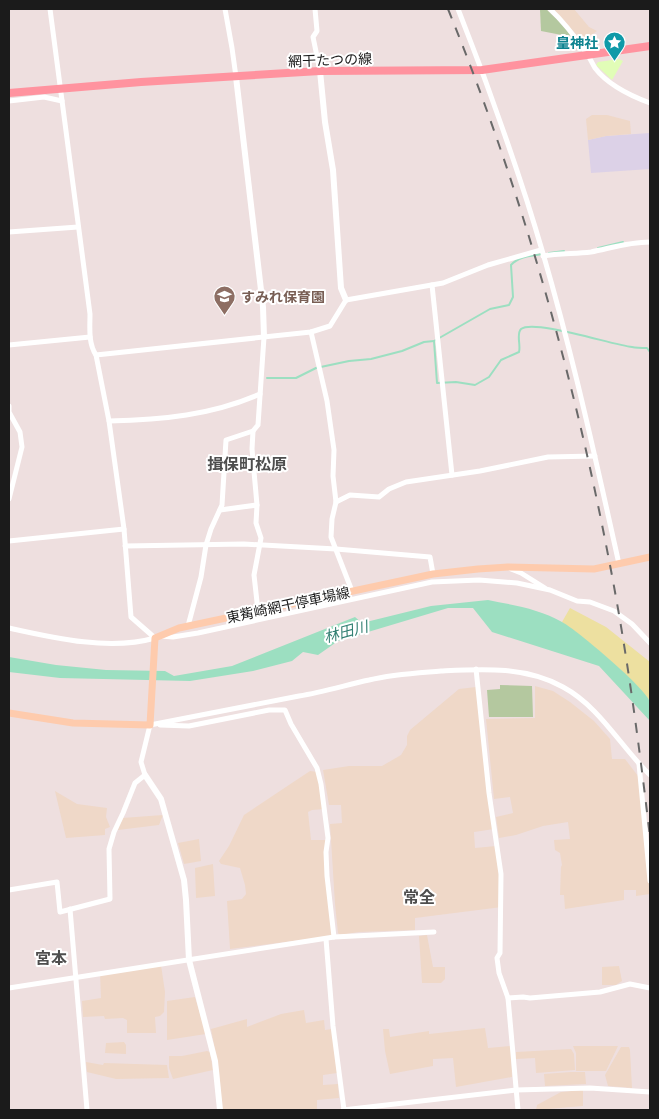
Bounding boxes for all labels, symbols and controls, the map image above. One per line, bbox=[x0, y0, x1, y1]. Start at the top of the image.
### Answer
place icon: 皇神社 bbox=[602, 31, 626, 62]
place label: 皇神社 bbox=[556, 35, 598, 51]
street label: 網干たつの線 bbox=[288, 51, 372, 69]
school or university icon: すみれ保育園 bbox=[213, 285, 237, 316]
place label: すみれ保育園 bbox=[241, 289, 325, 305]
district label: 揖保町松原 bbox=[207, 455, 287, 474]
street label: 東觜崎網干停車場線 bbox=[225, 584, 351, 626]
water label: 林田川 bbox=[322, 617, 372, 647]
district label: 常全 bbox=[403, 888, 435, 907]
district label: 宮本 bbox=[35, 949, 67, 968]

